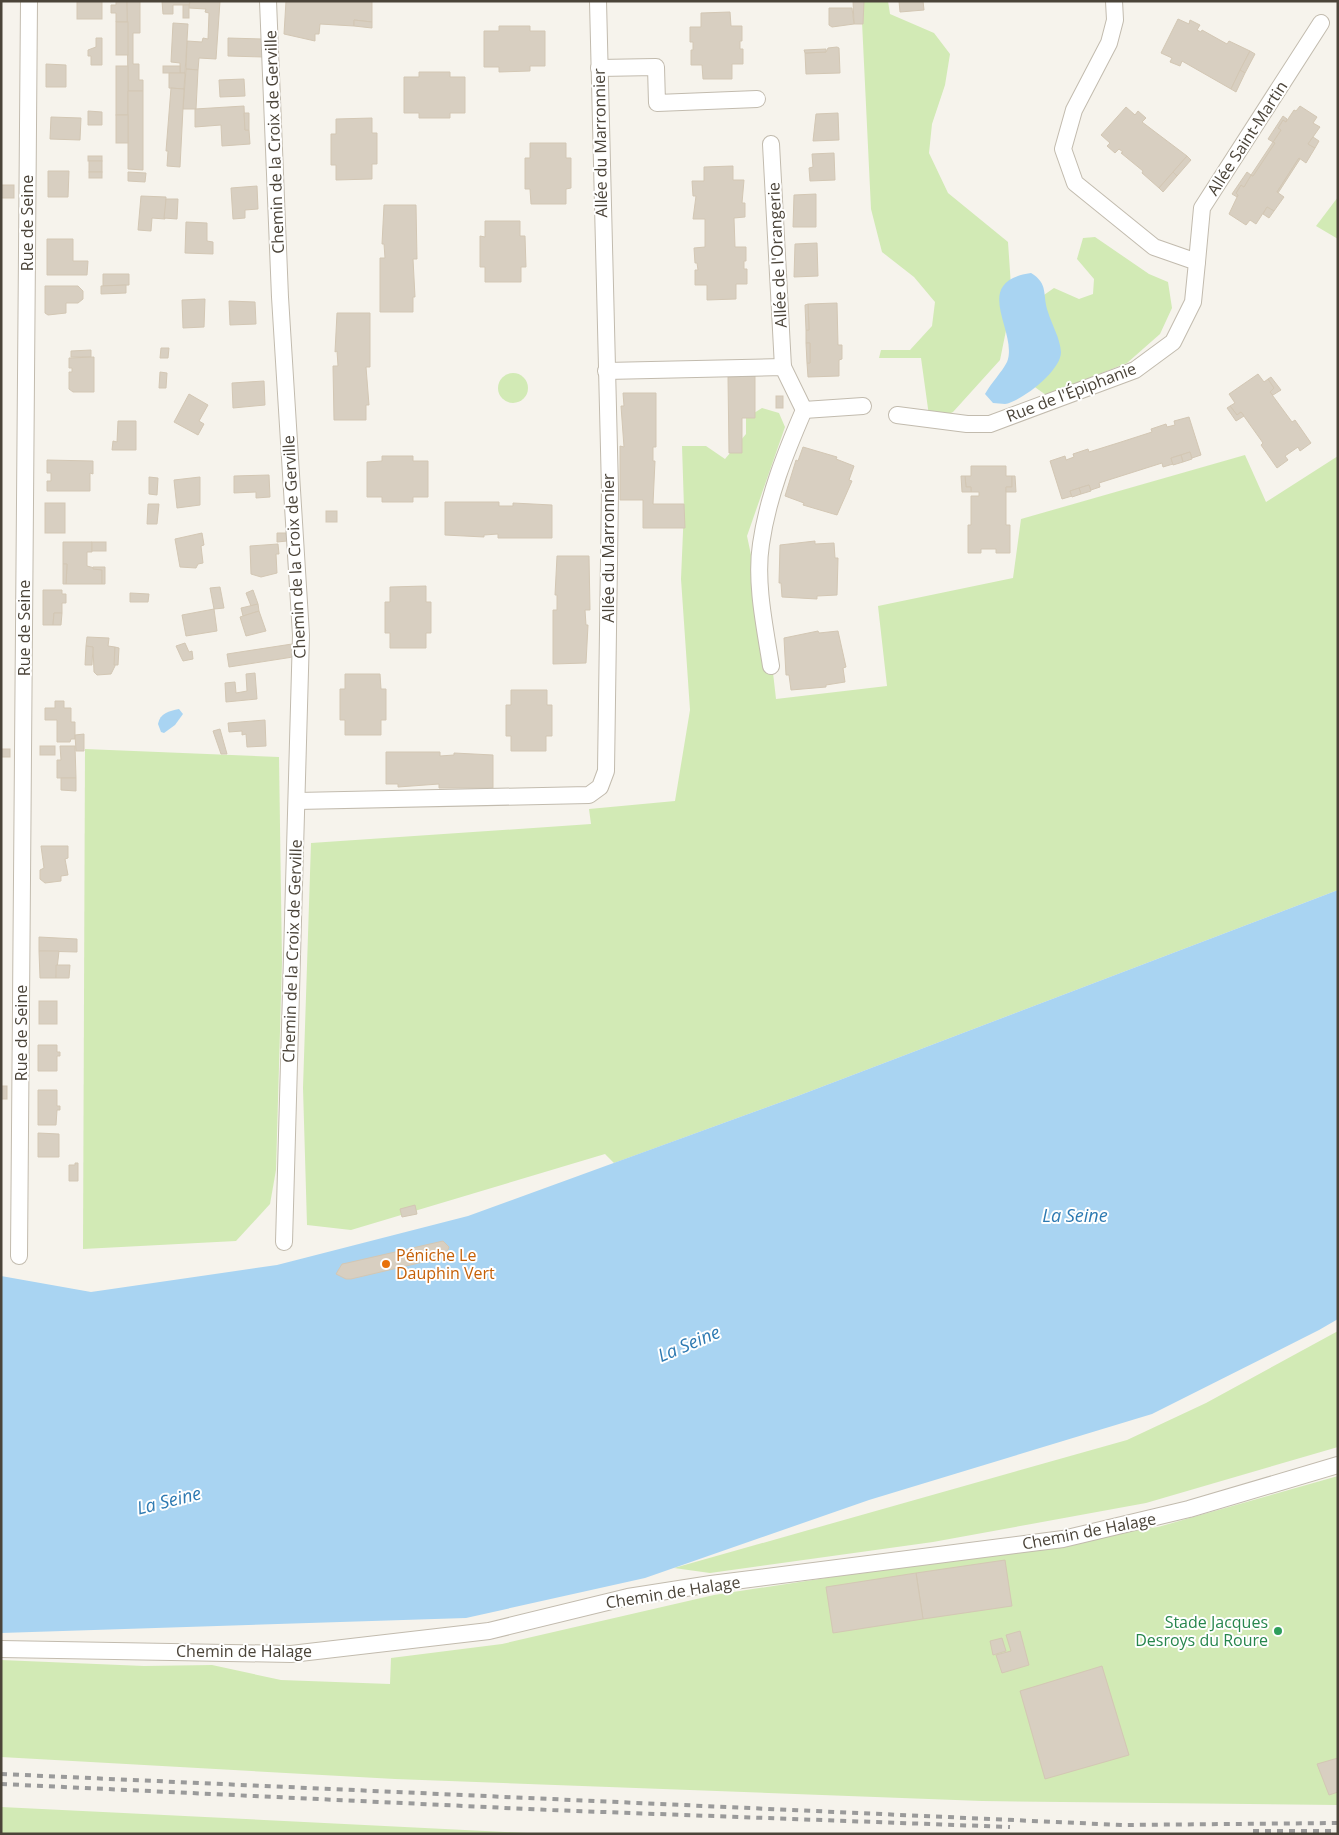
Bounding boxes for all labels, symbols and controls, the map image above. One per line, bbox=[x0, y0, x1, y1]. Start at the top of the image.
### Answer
street label: Chemin de la Croix de Gerville bbox=[259, 30, 289, 254]
street label: Allée du Marronnier bbox=[588, 68, 612, 218]
street label: Allée Saint-Martin bbox=[1202, 77, 1292, 199]
street label: Rue de Seine bbox=[16, 175, 38, 271]
street label: Allée de l'Orangerie bbox=[762, 182, 792, 328]
street label: Rue de l'Épiphanie bbox=[1003, 357, 1139, 427]
street label: Chemin de la Croix de Gerville bbox=[277, 435, 311, 659]
street label: Allée du Marronnier bbox=[597, 473, 619, 623]
street label: Rue de Seine bbox=[13, 580, 35, 676]
street label: Chemin de la Croix de Gerville bbox=[277, 839, 307, 1063]
street label: Rue de Seine bbox=[10, 985, 32, 1081]
water label: La Seine bbox=[1042, 1203, 1108, 1227]
place label: Péniche Le Dauphin Vert bbox=[396, 1244, 495, 1284]
marker: Péniche Le Dauphin Vert bbox=[380, 1258, 392, 1270]
water label: La Seine bbox=[654, 1319, 723, 1367]
water label: La Seine bbox=[134, 1480, 203, 1520]
street label: Chemin de Halage bbox=[1020, 1507, 1158, 1555]
street label: Chemin de Halage bbox=[604, 1571, 742, 1613]
place label: Stade Jacques Desroys du Roure bbox=[1135, 1611, 1268, 1651]
marker: Stade Jacques Desroys du Roure bbox=[1272, 1625, 1284, 1637]
street label: Chemin de Halage bbox=[176, 1640, 312, 1662]

